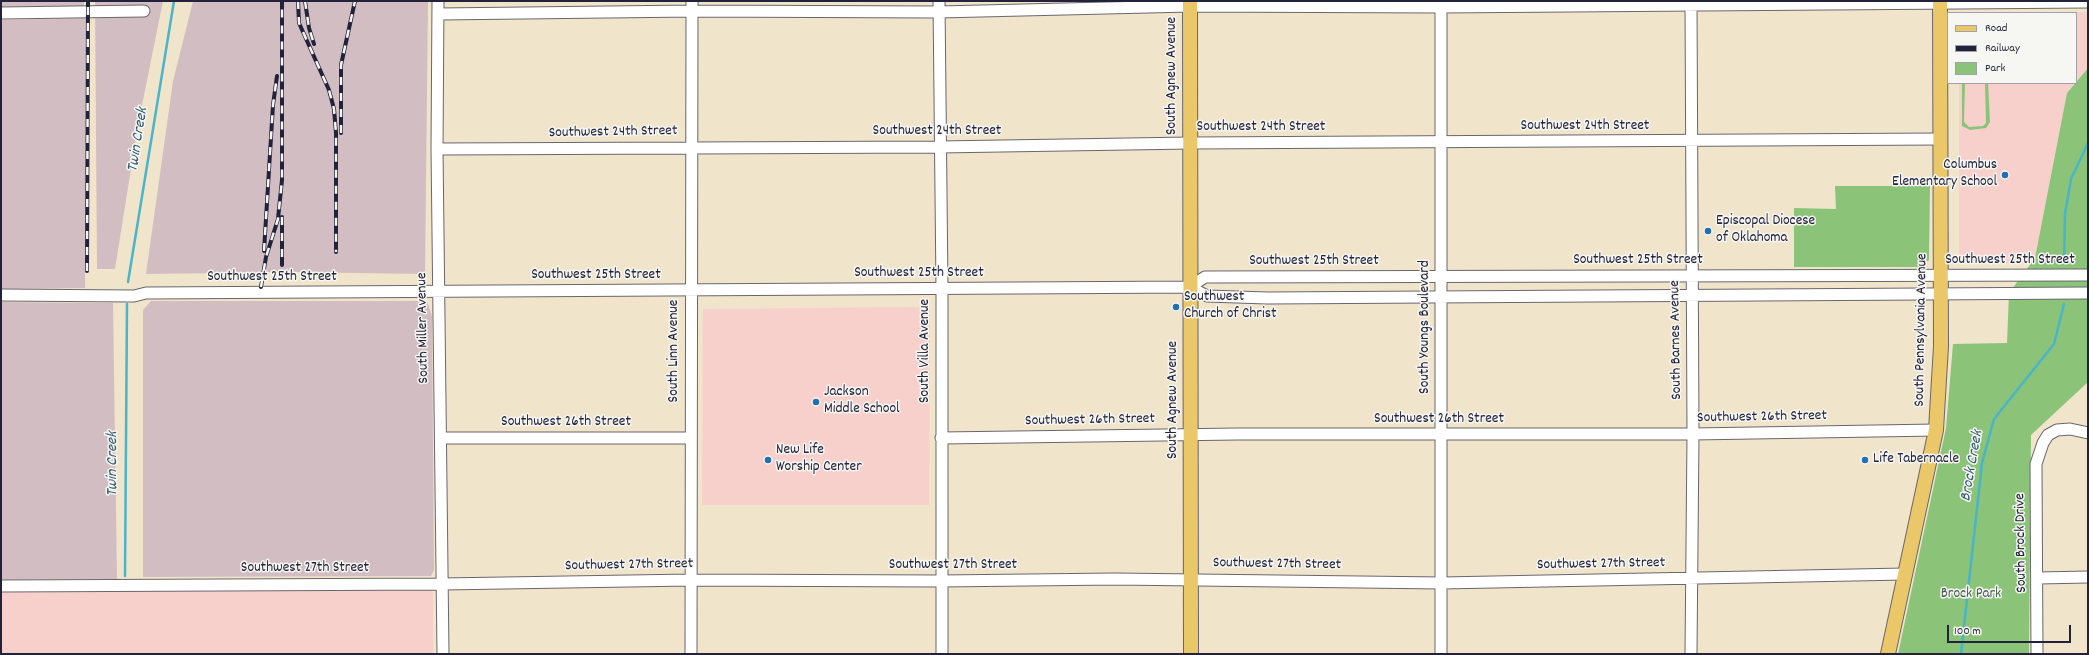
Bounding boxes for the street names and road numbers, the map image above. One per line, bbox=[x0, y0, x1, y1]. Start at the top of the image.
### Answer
street label: South Agnew Avenue bbox=[1164, 17, 1182, 135]
street label: Southwest 24th Street bbox=[1521, 118, 1649, 136]
street label: Southwest 24th Street bbox=[1197, 119, 1325, 137]
street label: Southwest 24th Street bbox=[548, 123, 678, 143]
street label: Southwest 24th Street bbox=[873, 123, 1001, 141]
street label: Southwest 25th Street bbox=[1573, 252, 1703, 270]
street label: Southwest 25th Street bbox=[1945, 252, 2075, 270]
street label: Southwest 25th Street bbox=[1249, 253, 1379, 271]
street label: South Pennsylvania Avenue bbox=[1912, 253, 1932, 407]
street label: South Youngs Boulevard bbox=[1417, 260, 1435, 394]
street label: Southwest 25th Street bbox=[854, 265, 984, 283]
street label: Southwest 25th Street bbox=[531, 267, 661, 285]
street label: Southwest 25th Street bbox=[207, 269, 337, 287]
street label: South Miller Avenue bbox=[414, 272, 434, 384]
street label: South Barnes Avenue bbox=[1667, 280, 1687, 400]
street label: South Villa Avenue bbox=[917, 299, 935, 403]
street label: South Linn Avenue bbox=[666, 300, 684, 402]
street label: South Agnew Avenue bbox=[1165, 341, 1183, 459]
street label: Southwest 26th Street bbox=[1697, 408, 1827, 428]
street label: Southwest 26th Street bbox=[1025, 411, 1155, 431]
street label: Southwest 26th Street bbox=[1374, 411, 1504, 429]
street label: Southwest 26th Street bbox=[501, 414, 631, 432]
street label: South Brock Drive bbox=[2012, 493, 2032, 593]
street label: Southwest 27th Street bbox=[1213, 555, 1341, 575]
street label: Southwest 27th Street bbox=[1537, 555, 1665, 575]
street label: Southwest 27th Street bbox=[565, 556, 693, 576]
street label: Southwest 27th Street bbox=[889, 557, 1017, 575]
street label: Southwest 27th Street bbox=[241, 560, 369, 578]

